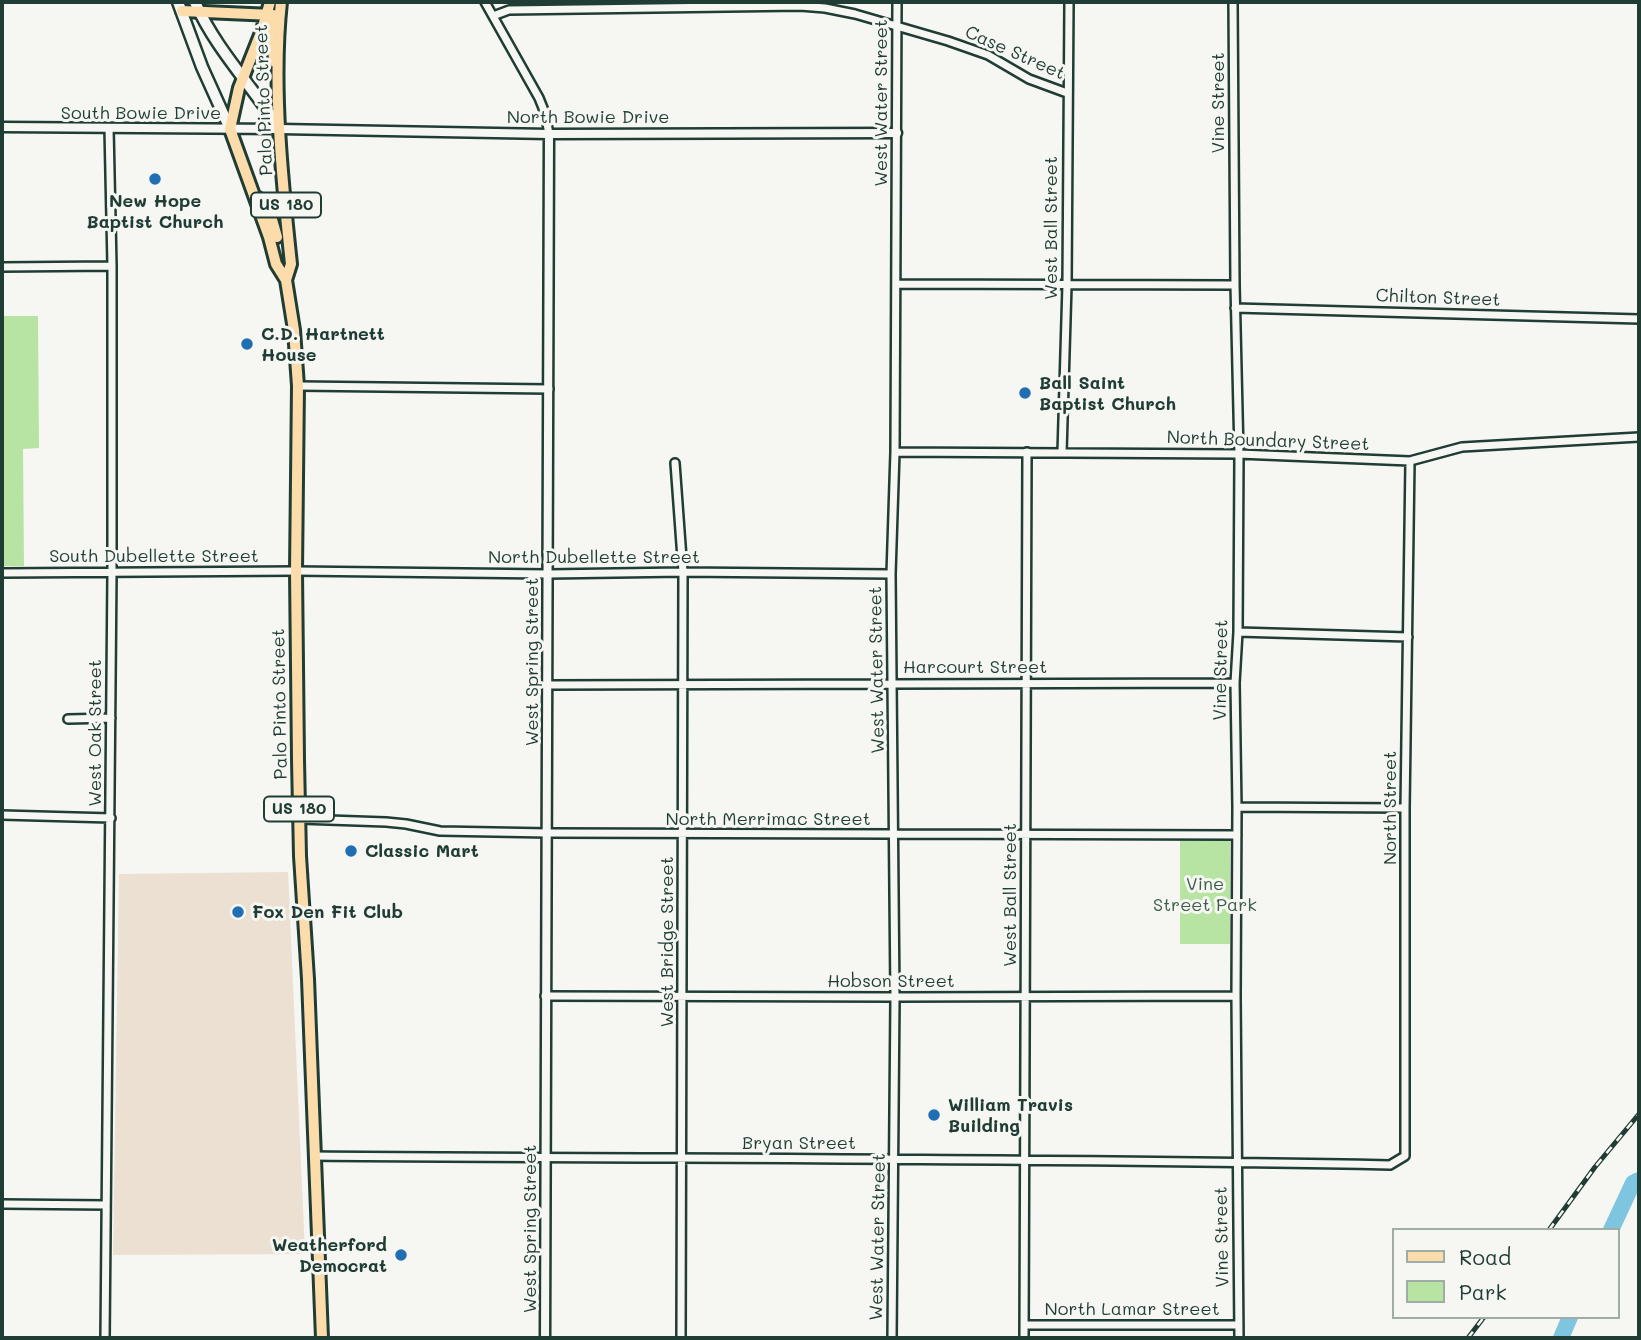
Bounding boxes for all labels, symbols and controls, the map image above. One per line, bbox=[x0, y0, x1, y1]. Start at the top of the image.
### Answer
street label: West Water Street bbox=[870, 19, 892, 187]
street label: Case Street bbox=[962, 21, 1068, 85]
street label: Palo Pinto Street bbox=[251, 24, 277, 176]
street label: Vine Street bbox=[1207, 52, 1229, 154]
street label: South Bowie Drive bbox=[61, 102, 221, 124]
street label: North Bowie Drive bbox=[507, 106, 669, 128]
street label: West Ball Street bbox=[1040, 156, 1062, 300]
marker: New Hope Baptist Church bbox=[147, 171, 163, 187]
place label: New Hope Baptist Church bbox=[87, 190, 223, 232]
road number: US 180 bbox=[251, 192, 321, 218]
street label: Chilton Street bbox=[1375, 285, 1501, 311]
place label: C.D. Hartnett House bbox=[261, 323, 385, 366]
marker: C.D. Hartnett House bbox=[239, 336, 255, 352]
place label: Ball Saint Baptist Church bbox=[1039, 372, 1176, 414]
marker: Ball Saint Baptist Church bbox=[1017, 385, 1033, 401]
street label: North Boundary Street bbox=[1166, 427, 1370, 455]
street label: South Dubellette Street bbox=[49, 545, 259, 567]
street label: North Dubellette Street bbox=[488, 546, 700, 568]
street label: West Spring Street bbox=[521, 578, 543, 746]
street label: West Water Street bbox=[865, 586, 889, 754]
street label: Vine Street bbox=[1209, 619, 1233, 721]
street label: Palo Pinto Street bbox=[268, 628, 292, 780]
street label: Harcourt Street bbox=[903, 656, 1047, 678]
street label: West Oak Street bbox=[84, 659, 106, 807]
street label: North Street bbox=[1379, 751, 1401, 865]
road number: US 180 bbox=[264, 796, 334, 822]
street label: North Merrimac Street bbox=[665, 808, 871, 830]
street label: West Ball Street bbox=[999, 823, 1021, 967]
place label: Classic Mart bbox=[365, 840, 479, 862]
marker: Classic Mart bbox=[343, 843, 359, 859]
street label: West Bridge Street bbox=[656, 856, 678, 1028]
park label: Vine Street Park bbox=[1153, 873, 1257, 916]
place label: Fox Den Fit Club bbox=[252, 901, 403, 923]
marker: Fox Den Fit Club bbox=[230, 904, 246, 920]
street label: Hobson Street bbox=[827, 970, 955, 992]
place label: William Travis Building bbox=[948, 1094, 1073, 1136]
marker: William Travis Building bbox=[926, 1107, 942, 1123]
street label: Bryan Street bbox=[742, 1132, 856, 1154]
street label: West Spring Street bbox=[519, 1145, 541, 1313]
street label: West Water Street bbox=[866, 1153, 890, 1321]
street label: Vine Street bbox=[1210, 1186, 1234, 1288]
legend bbox=[1392, 1228, 1620, 1319]
place label: Weatherford Democrat bbox=[272, 1234, 387, 1276]
text: Road bbox=[1459, 1243, 1511, 1270]
marker: Weatherford Democrat bbox=[393, 1247, 409, 1263]
text: Park bbox=[1459, 1278, 1507, 1305]
street label: North Lamar Street bbox=[1044, 1298, 1220, 1320]

